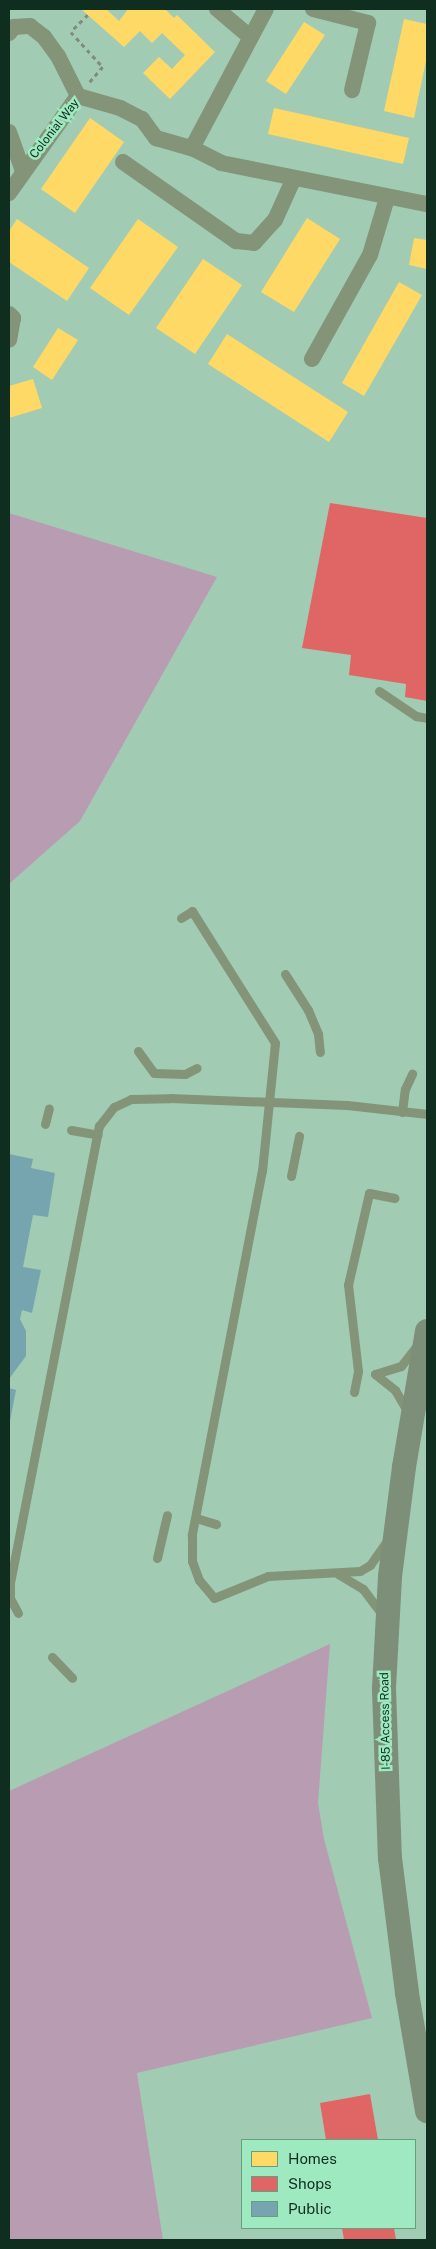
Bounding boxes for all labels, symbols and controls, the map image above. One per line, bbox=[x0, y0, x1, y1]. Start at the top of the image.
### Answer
street label: Colonial Way bbox=[27, 96, 83, 162]
street label: I-85 Access Road bbox=[378, 1672, 394, 1770]
legend bbox=[241, 2139, 416, 2229]
text: Homes bbox=[288, 2150, 337, 2167]
text: Shops bbox=[288, 2175, 332, 2192]
text: Public bbox=[288, 2200, 332, 2217]

